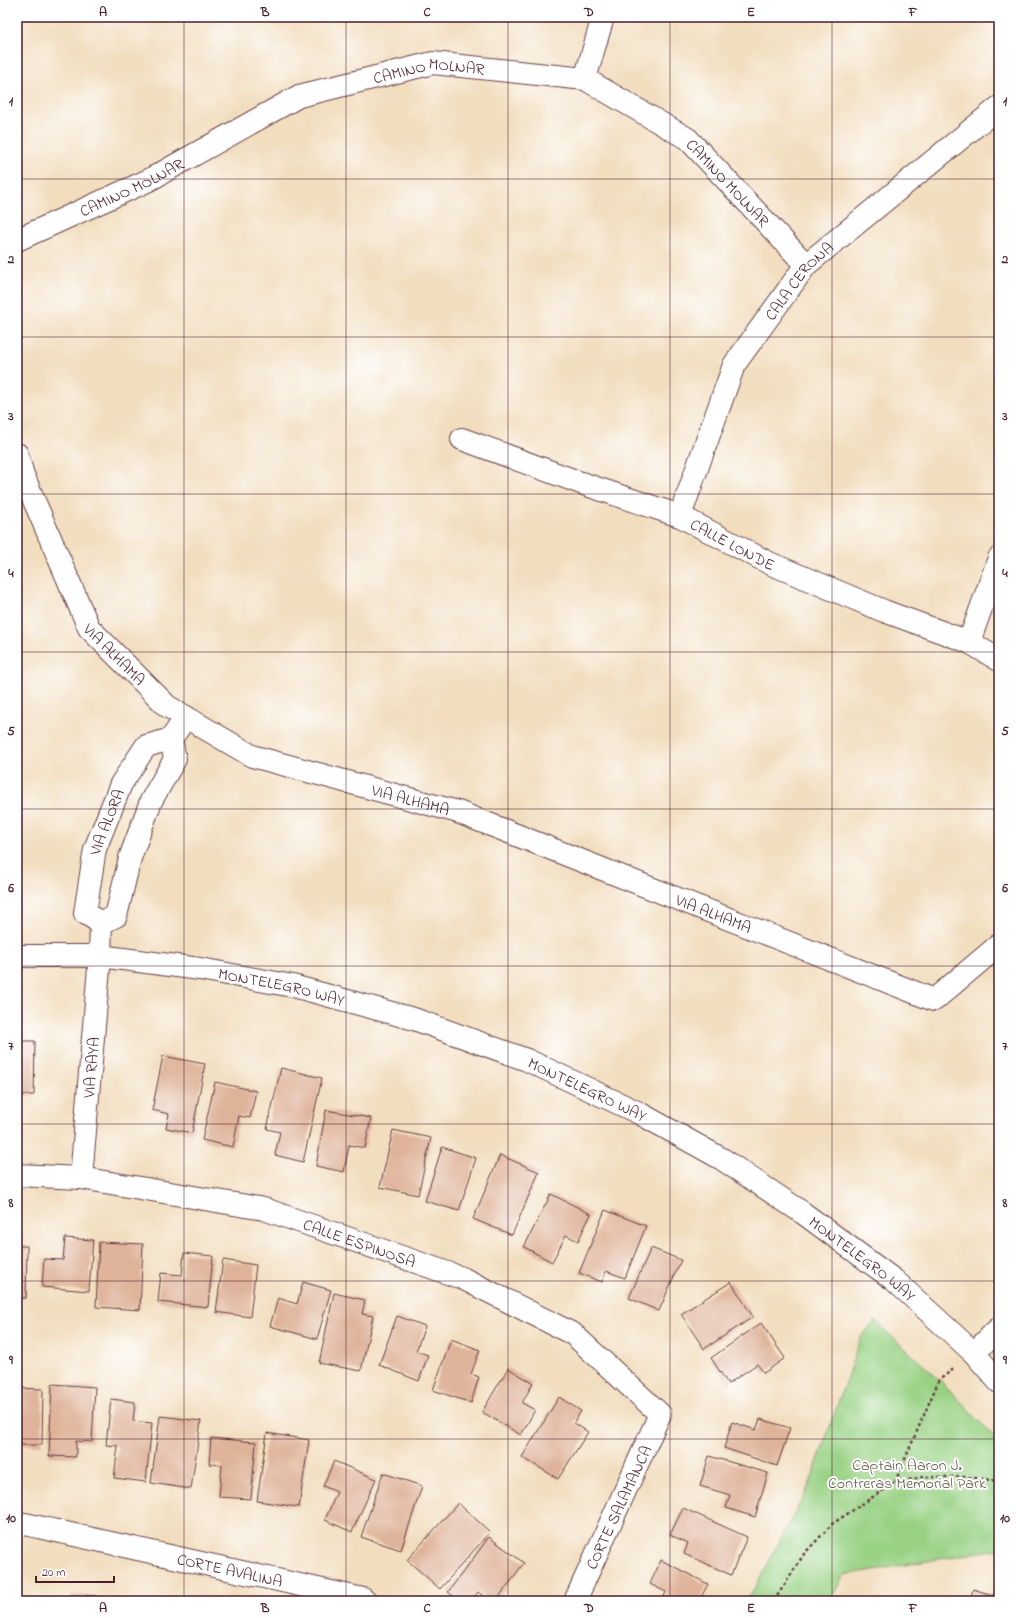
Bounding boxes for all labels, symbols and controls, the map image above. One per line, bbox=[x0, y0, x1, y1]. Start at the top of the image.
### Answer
text: A bbox=[99, 3, 107, 22]
text: B bbox=[260, 3, 270, 22]
text: C bbox=[423, 3, 431, 22]
text: D bbox=[583, 3, 594, 22]
text: E bbox=[747, 3, 755, 22]
text: F bbox=[908, 3, 918, 22]
street label: CAMINO MOLNAR bbox=[371, 53, 486, 91]
text: 1 bbox=[9, 92, 14, 111]
text: 1 bbox=[1003, 92, 1008, 111]
street label: CAMINO MOLNAR bbox=[679, 134, 774, 233]
street label: CAMINO MOLNAR bbox=[76, 153, 189, 224]
street label: CALA CERONA bbox=[760, 237, 840, 326]
text: 2 bbox=[7, 250, 15, 269]
text: 2 bbox=[1001, 250, 1009, 269]
text: 3 bbox=[7, 407, 14, 426]
text: 3 bbox=[1001, 407, 1008, 426]
street label: CALLE LONDE bbox=[685, 513, 778, 578]
text: 4 bbox=[7, 564, 14, 583]
text: 4 bbox=[1001, 564, 1008, 583]
street label: VIA ALHAMA bbox=[76, 618, 150, 692]
text: 5 bbox=[7, 722, 15, 741]
text: 5 bbox=[1001, 722, 1009, 741]
street label: VIA ALHAMA bbox=[368, 779, 452, 823]
street label: VIA ALORA bbox=[84, 786, 132, 857]
text: 6 bbox=[7, 879, 14, 898]
text: 6 bbox=[1001, 879, 1008, 898]
street label: VIA ALHAMA bbox=[671, 889, 755, 941]
street label: MONTELEGRO WAY bbox=[216, 963, 347, 1014]
street label: VIA RAYA bbox=[78, 1036, 107, 1100]
text: 7 bbox=[8, 1037, 14, 1056]
text: 7 bbox=[1002, 1037, 1008, 1056]
street label: MONTELEGRO WAY bbox=[523, 1052, 651, 1129]
text: 8 bbox=[8, 1194, 14, 1213]
text: 8 bbox=[1002, 1194, 1008, 1213]
street label: MONTELEGRO WAY bbox=[803, 1211, 921, 1308]
street label: CALLE ESPINOSA bbox=[299, 1214, 419, 1275]
text: 9 bbox=[8, 1351, 14, 1370]
text: 9 bbox=[1002, 1351, 1008, 1370]
street label: CORTE SALAMANCA bbox=[581, 1442, 659, 1574]
park label: Captain Aaron J. Contreras Memorial Park bbox=[828, 1454, 987, 1496]
text: 10 bbox=[6, 1509, 16, 1528]
text: 10 bbox=[1000, 1509, 1010, 1528]
street label: CORTE AVALINA bbox=[175, 1548, 285, 1595]
scale bar bbox=[36, 1558, 114, 1584]
text: 20 m bbox=[42, 1564, 65, 1582]
text: A bbox=[99, 1599, 107, 1618]
text: B bbox=[260, 1599, 270, 1618]
text: C bbox=[423, 1599, 431, 1618]
text: D bbox=[583, 1599, 594, 1618]
text: E bbox=[747, 1599, 755, 1618]
text: F bbox=[908, 1599, 918, 1618]

